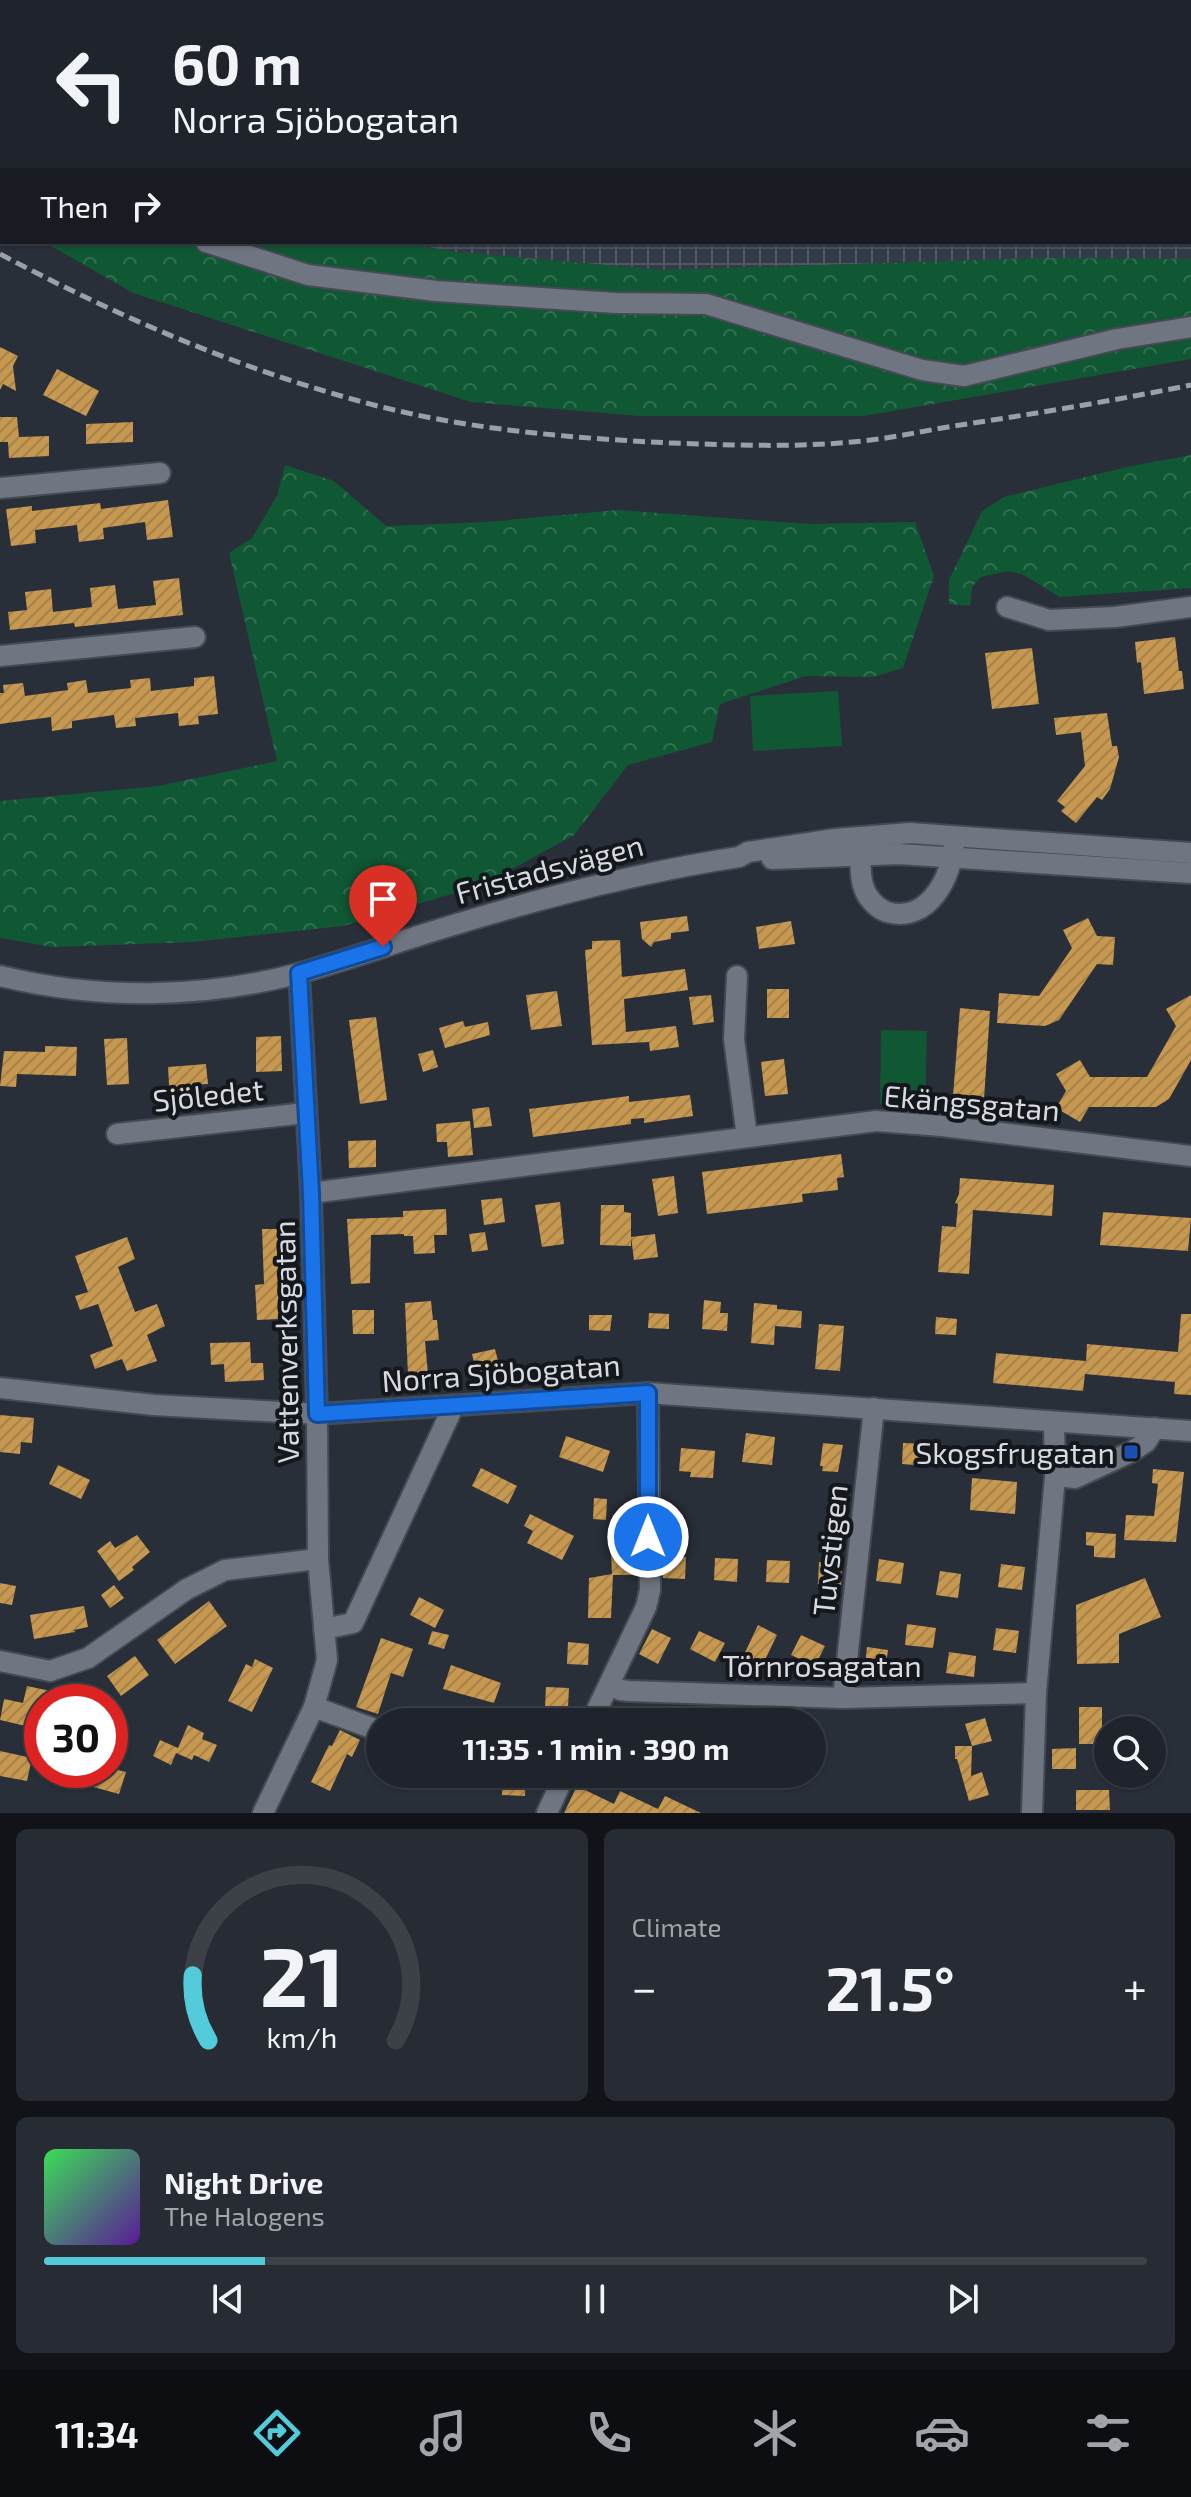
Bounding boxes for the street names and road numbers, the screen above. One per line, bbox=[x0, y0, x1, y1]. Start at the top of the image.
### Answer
street label: Fristadsvägen bbox=[451, 826, 647, 910]
street label: Sjöledet bbox=[151, 1070, 265, 1118]
street label: Ekängsgatan bbox=[883, 1076, 1061, 1128]
street label: Vattenverksgatan bbox=[265, 1220, 305, 1464]
street label: Norra Sjöbogatan bbox=[380, 1346, 622, 1398]
street label: Tuvstigen bbox=[804, 1482, 854, 1618]
street label: Törnrosagatan bbox=[722, 1647, 922, 1683]

